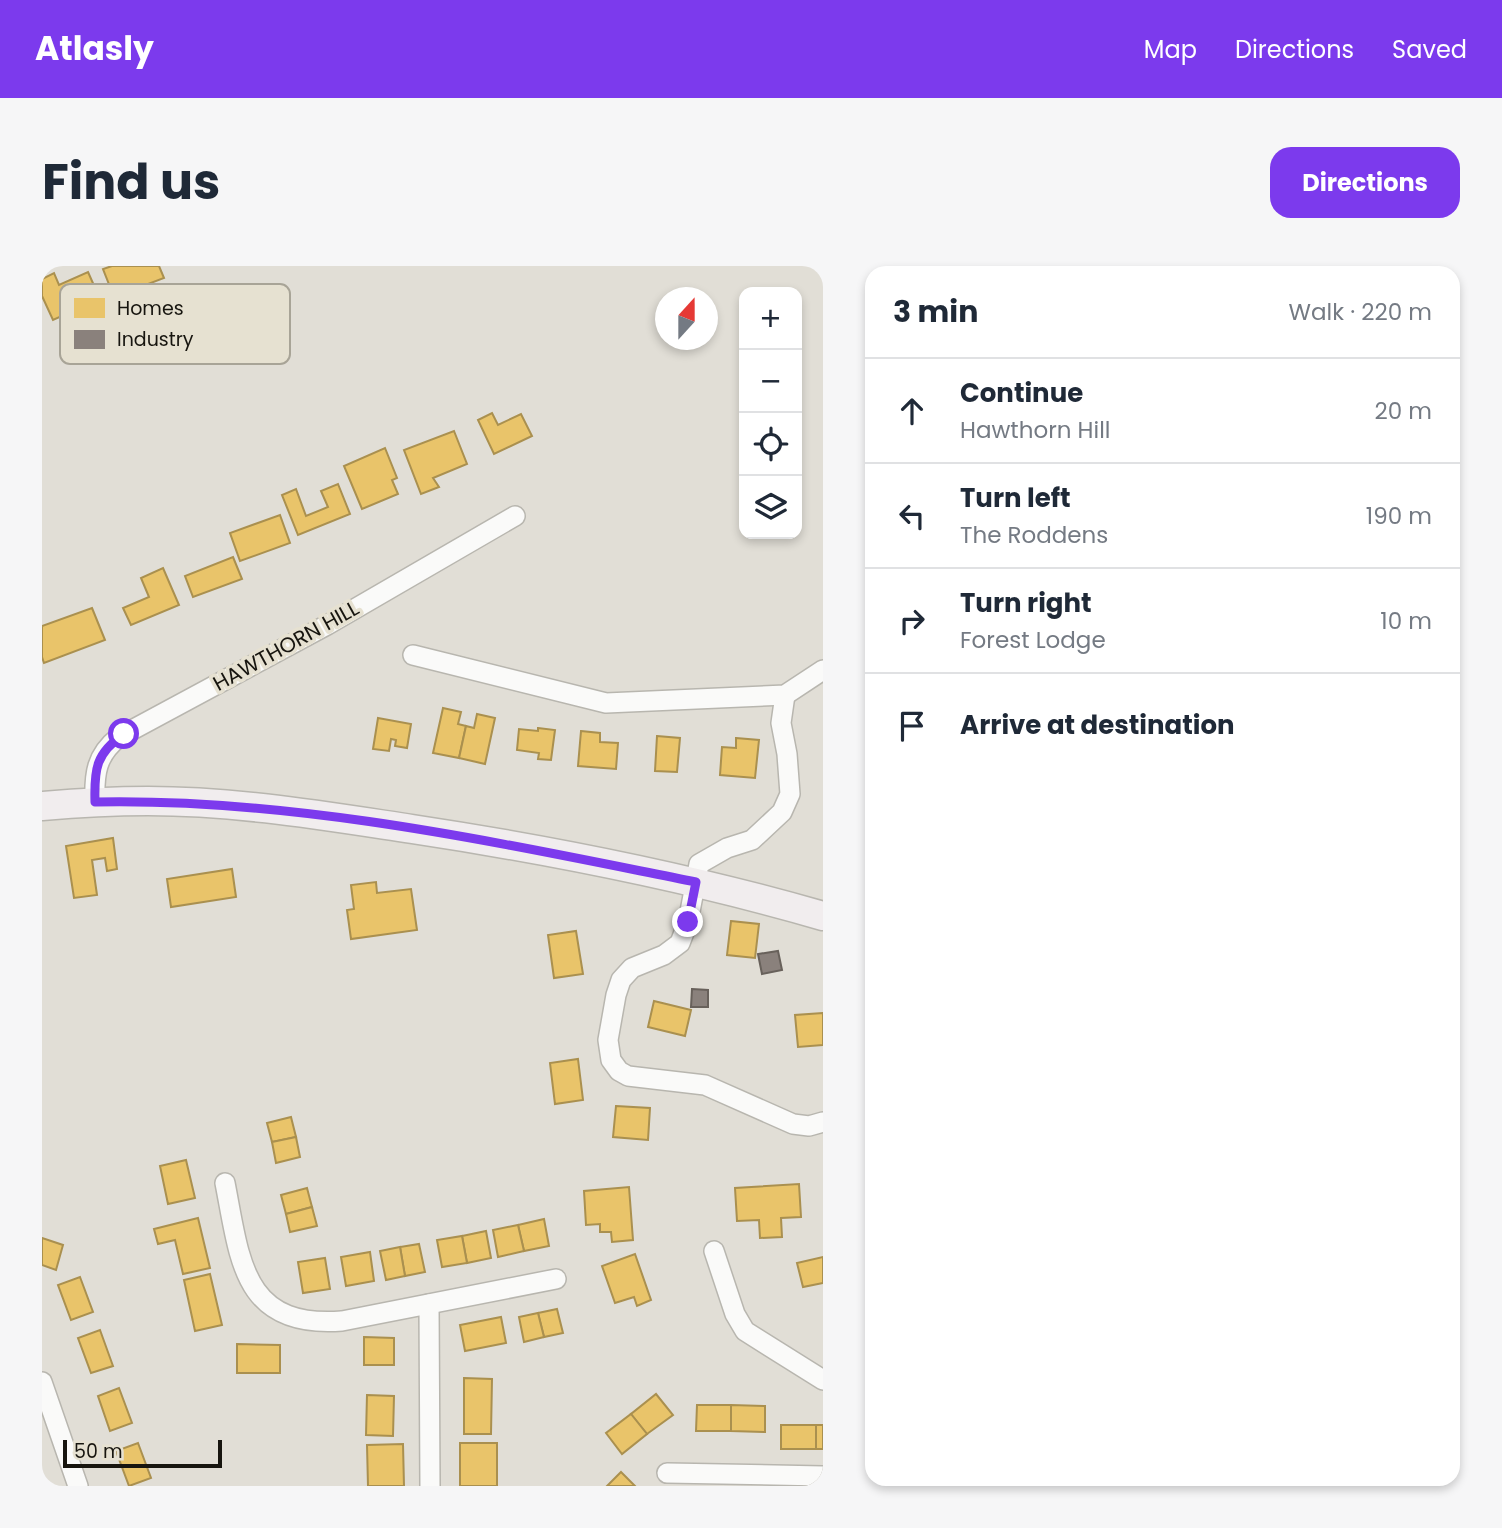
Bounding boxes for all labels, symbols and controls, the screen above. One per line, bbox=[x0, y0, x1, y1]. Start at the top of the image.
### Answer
text: Atlasly bbox=[35, 25, 154, 72]
text: Map bbox=[1144, 33, 1197, 66]
text: Directions bbox=[1235, 33, 1354, 66]
text: Saved bbox=[1392, 33, 1467, 66]
button: Directions bbox=[1270, 147, 1460, 218]
text: Find us bbox=[42, 148, 220, 216]
legend bbox=[60, 284, 290, 364]
north arrow bbox=[655, 287, 718, 350]
map controls bbox=[739, 287, 802, 539]
button: + bbox=[739, 287, 802, 350]
text: 3 min bbox=[893, 290, 978, 333]
text: Homes bbox=[117, 295, 184, 322]
text: Walk · 220 m bbox=[1289, 296, 1432, 328]
text: Industry bbox=[117, 326, 194, 353]
button: − bbox=[739, 350, 802, 413]
text: Continue bbox=[960, 375, 1083, 411]
icon: ahead bbox=[893, 392, 931, 430]
text: 20 m bbox=[1374, 395, 1432, 427]
button: locate bbox=[739, 413, 802, 476]
text: Hawthorn Hill bbox=[960, 414, 1110, 446]
button: layers bbox=[739, 476, 802, 539]
text: Turn left bbox=[960, 480, 1071, 516]
icon: left bbox=[893, 497, 931, 535]
text: 190 m bbox=[1366, 500, 1432, 532]
text: The Roddens bbox=[960, 519, 1108, 551]
text: Turn right bbox=[960, 585, 1092, 621]
street label: HAWTHORN HILL bbox=[208, 593, 364, 698]
icon: right bbox=[893, 602, 931, 640]
text: 10 m bbox=[1380, 605, 1432, 637]
text: Forest Lodge bbox=[960, 624, 1106, 656]
icon: arrive bbox=[893, 707, 931, 745]
text: Arrive at destination bbox=[960, 707, 1235, 743]
route start bbox=[108, 718, 139, 749]
route end bbox=[672, 906, 703, 937]
scale bar bbox=[63, 1437, 222, 1469]
text: 50 m bbox=[74, 1438, 123, 1465]

